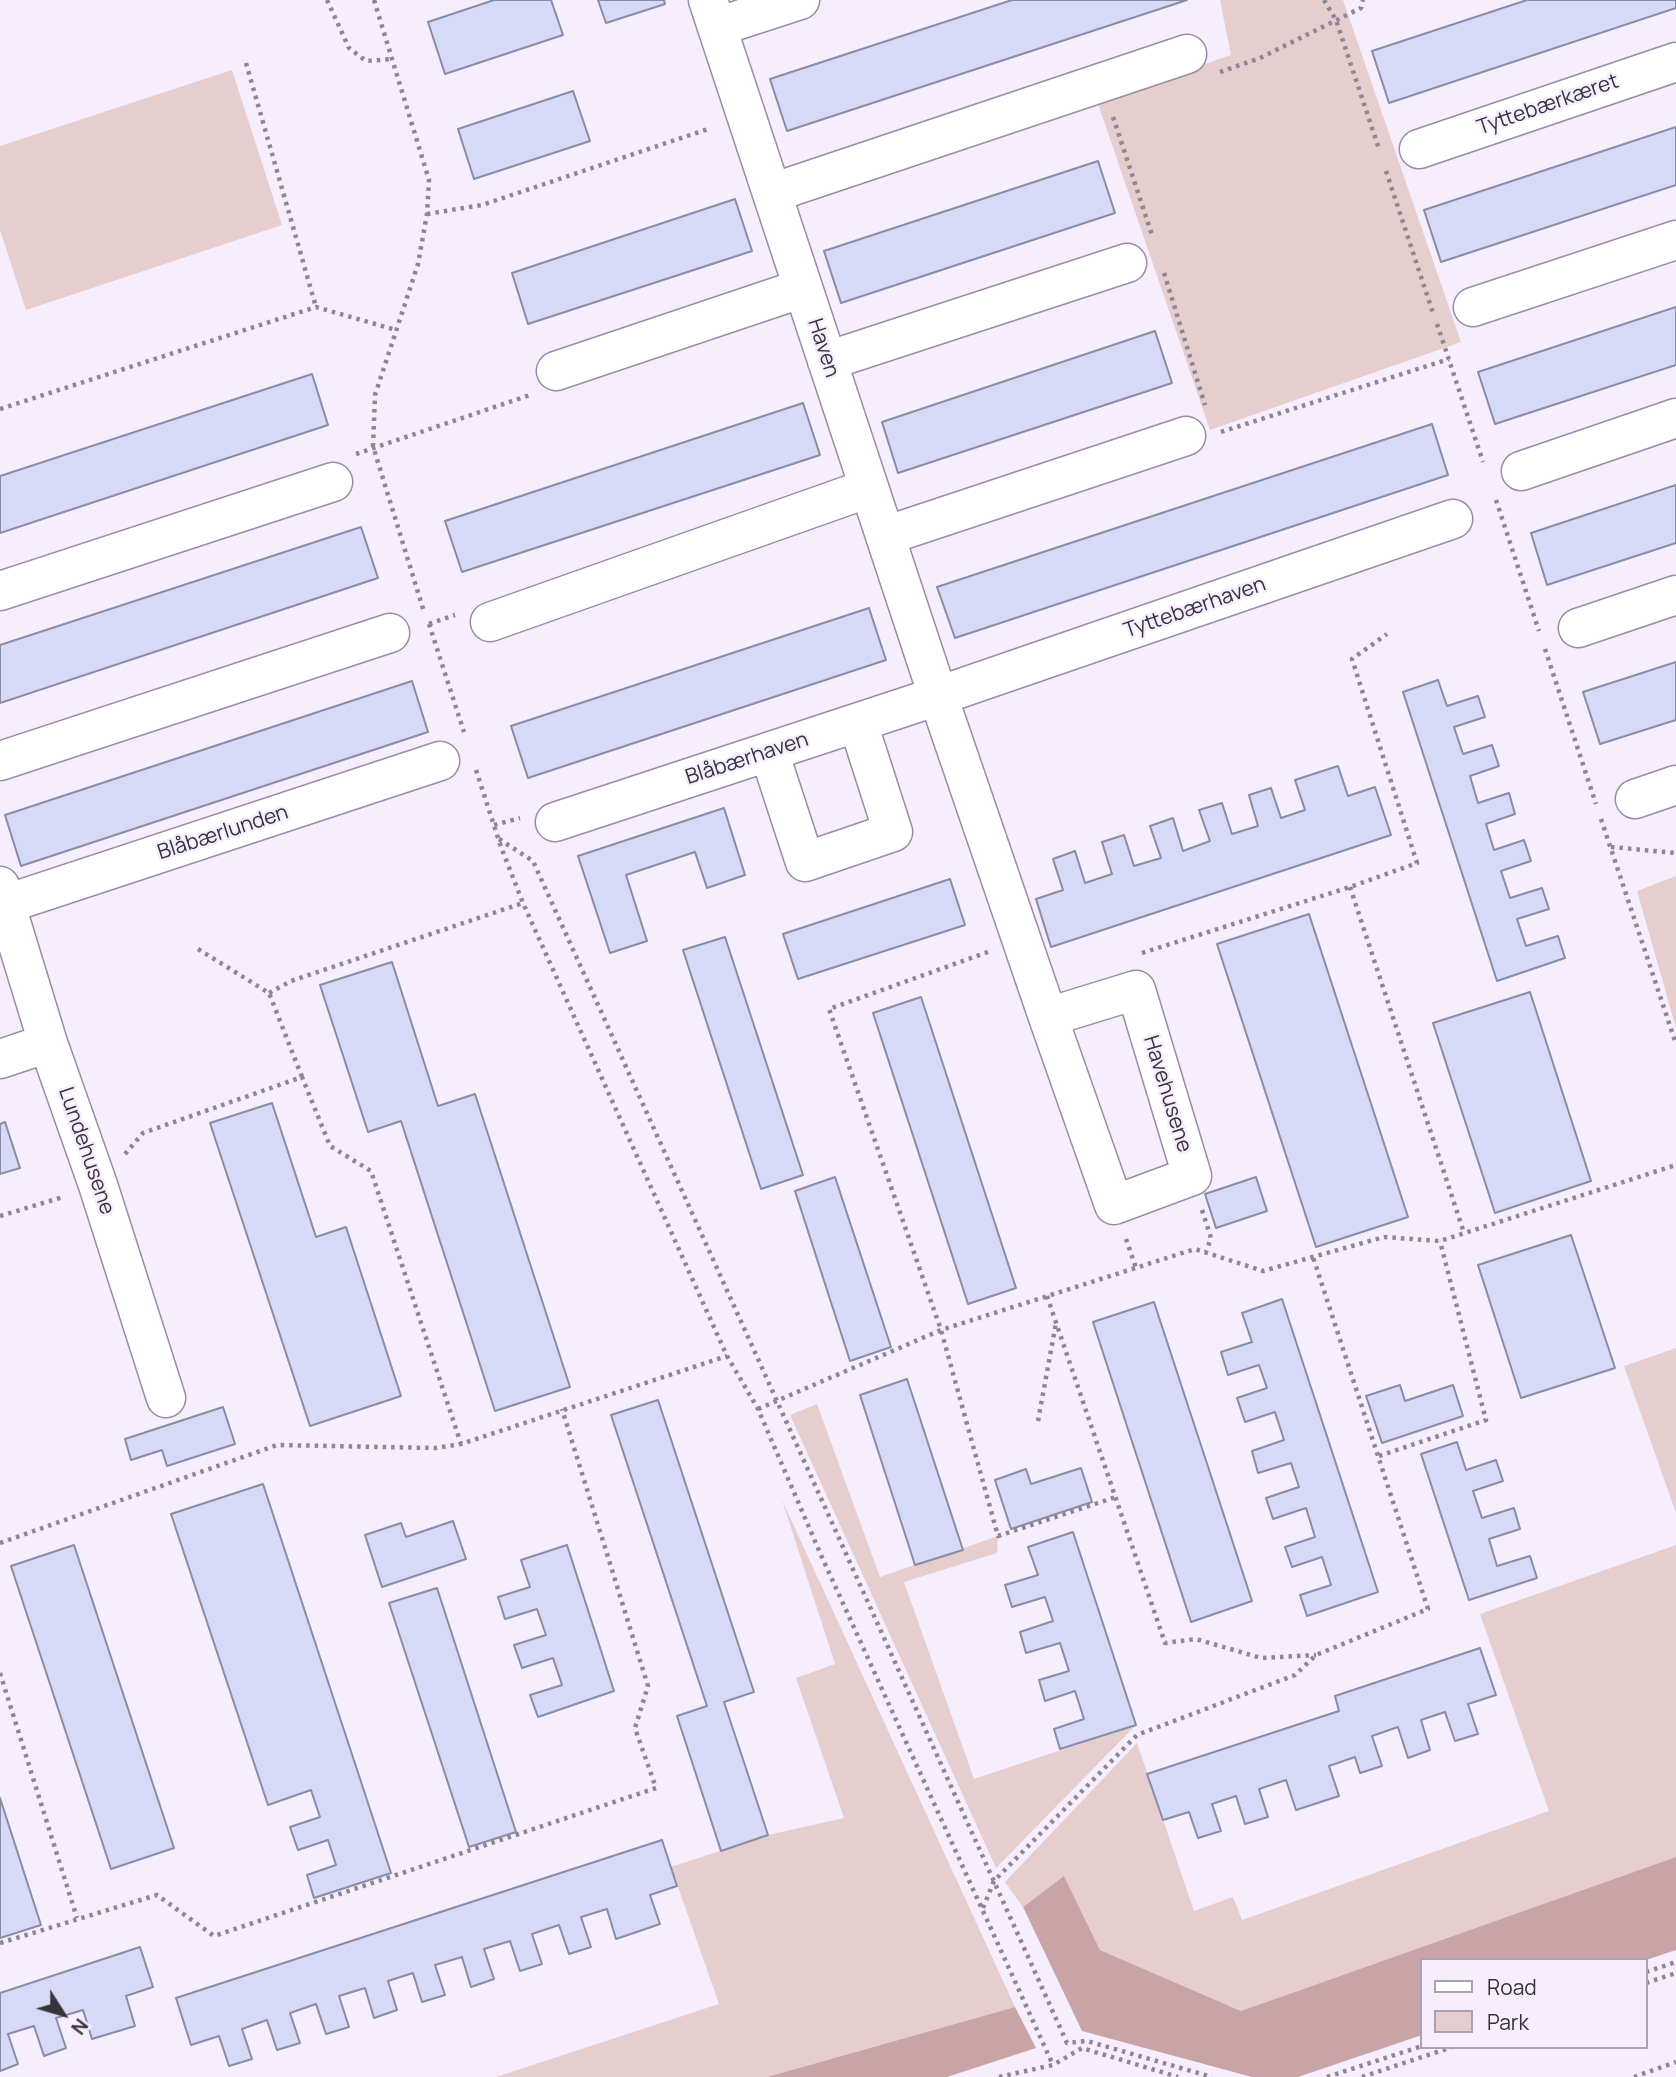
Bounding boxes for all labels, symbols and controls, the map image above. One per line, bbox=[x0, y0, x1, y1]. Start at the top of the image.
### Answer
street label: Tyttebærkæret bbox=[1474, 69, 1622, 141]
street label: Haven bbox=[802, 315, 844, 381]
street label: Tyttebærhaven bbox=[1121, 572, 1269, 644]
street label: Blåbærhaven bbox=[682, 727, 812, 791]
street label: Blåbærlunden bbox=[154, 800, 292, 866]
street label: Havehusene bbox=[1137, 1033, 1197, 1155]
street label: Lundehusene bbox=[52, 1084, 120, 1218]
legend bbox=[1420, 1958, 1648, 2049]
text: Road bbox=[1487, 1973, 1537, 2001]
north arrow bbox=[28, 1979, 98, 2049]
text: Park bbox=[1487, 2008, 1529, 2036]
text: N bbox=[65, 2013, 94, 2040]

